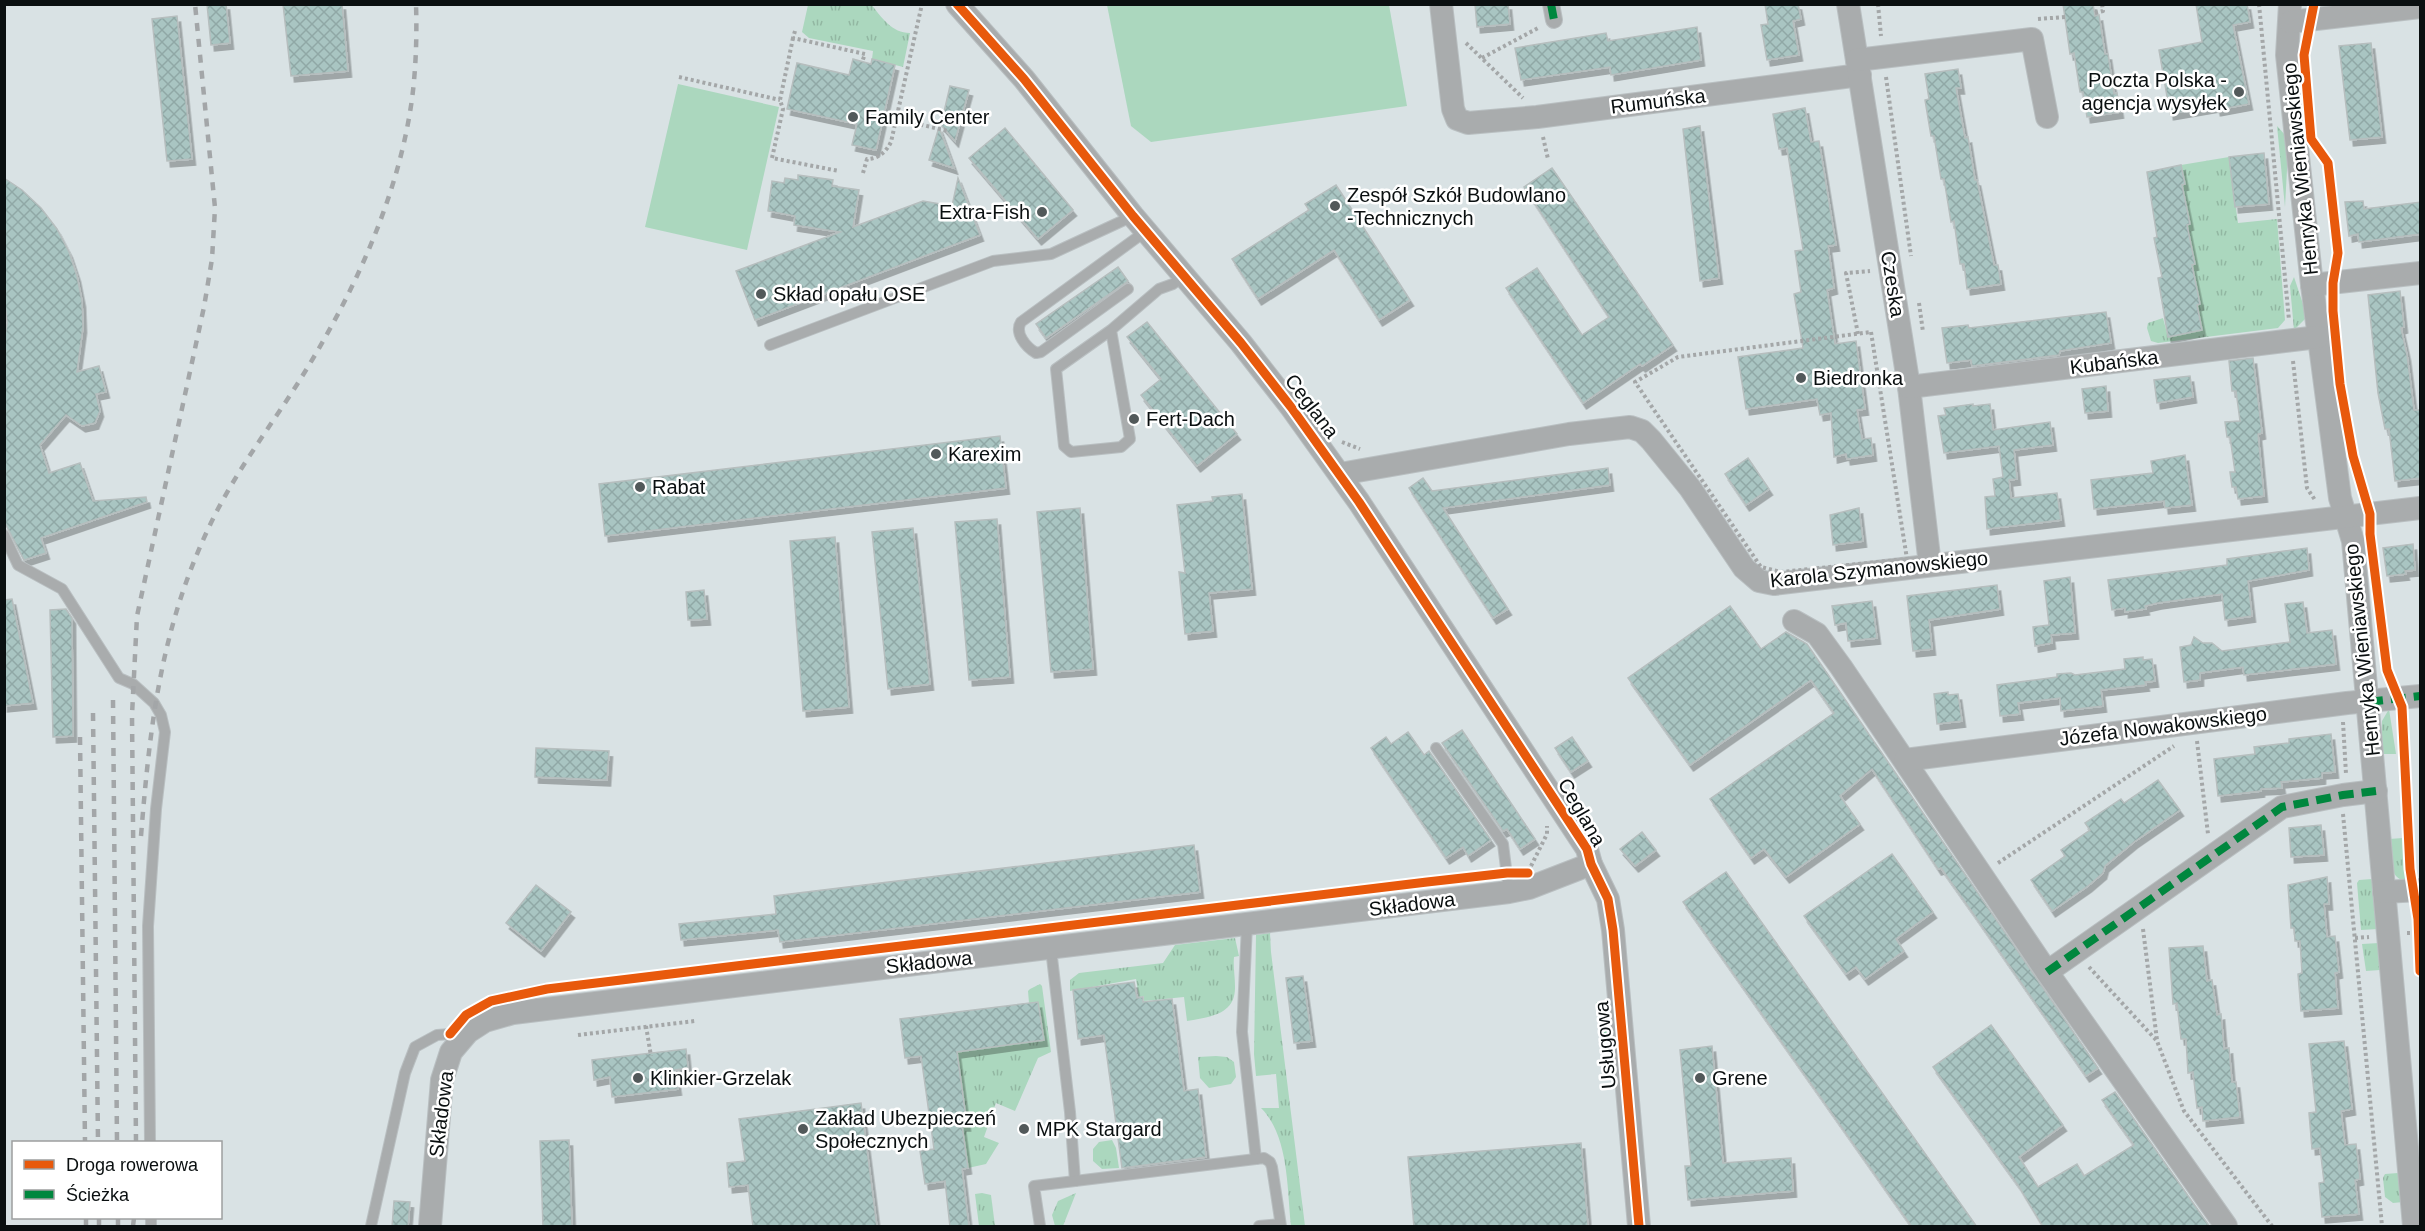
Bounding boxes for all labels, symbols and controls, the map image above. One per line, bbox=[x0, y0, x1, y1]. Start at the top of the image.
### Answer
street label: Henryka Wieniawskiego bbox=[2278, 62, 2322, 276]
place label: Poczta Polska - agencja wysyłek bbox=[2081, 69, 2228, 114]
street label: Rumuńska bbox=[1609, 84, 1708, 118]
marker: Poczta Polska - agencja wysyłek bbox=[2232, 85, 2246, 99]
place label: Family Center bbox=[865, 106, 990, 128]
marker: Family Center bbox=[846, 110, 860, 124]
place label: Zespół Szkół Budowlano -Technicznych bbox=[1347, 184, 1566, 229]
marker: Zespół Szkół Budowlano -Technicznych bbox=[1328, 199, 1342, 213]
place label: Extra-Fish bbox=[939, 201, 1030, 223]
marker: Extra-Fish bbox=[1035, 205, 1049, 219]
street label: Czeska bbox=[1877, 249, 1909, 320]
place label: Skład opału OSE bbox=[773, 283, 925, 305]
marker: Skład opału OSE bbox=[754, 287, 768, 301]
street label: Kubańska bbox=[2069, 346, 2160, 378]
place label: Biedronka bbox=[1813, 367, 1904, 389]
street label: Ceglana bbox=[1281, 370, 1344, 443]
marker: Biedronka bbox=[1794, 371, 1808, 385]
place label: Fert-Dach bbox=[1146, 408, 1235, 430]
marker: Fert-Dach bbox=[1127, 412, 1141, 426]
place label: Karexim bbox=[948, 443, 1021, 465]
marker: Karexim bbox=[929, 447, 943, 461]
place label: Rabat bbox=[652, 476, 706, 498]
marker: Rabat bbox=[633, 480, 647, 494]
street label: Henryka Wieniawskiego bbox=[2340, 543, 2384, 757]
street label: Karola Szymanowskiego bbox=[1769, 547, 1989, 591]
street label: Józefa Nowakowskiego bbox=[2058, 702, 2268, 750]
street label: Ceglana bbox=[1554, 774, 1611, 851]
street label: Składowa bbox=[1368, 888, 1457, 920]
street label: Składowa bbox=[885, 946, 974, 977]
street label: Usługowa bbox=[1590, 999, 1620, 1090]
place label: Klinkier-Grzelak bbox=[650, 1067, 792, 1089]
place label: Grene bbox=[1712, 1067, 1768, 1089]
street label: Składowa bbox=[425, 1069, 457, 1158]
marker: Klinkier-Grzelak bbox=[631, 1071, 645, 1085]
marker: Grene bbox=[1693, 1071, 1707, 1085]
place label: Zakład Ubezpieczeń Społecznych bbox=[815, 1107, 996, 1152]
place label: MPK Stargard bbox=[1036, 1118, 1162, 1140]
marker: Zakład Ubezpieczeń Społecznych bbox=[796, 1122, 810, 1136]
marker: MPK Stargard bbox=[1017, 1122, 1031, 1136]
legend bbox=[12, 1141, 222, 1219]
text: Droga rowerowa bbox=[66, 1155, 199, 1175]
text: Ścieżka bbox=[66, 1184, 130, 1205]

